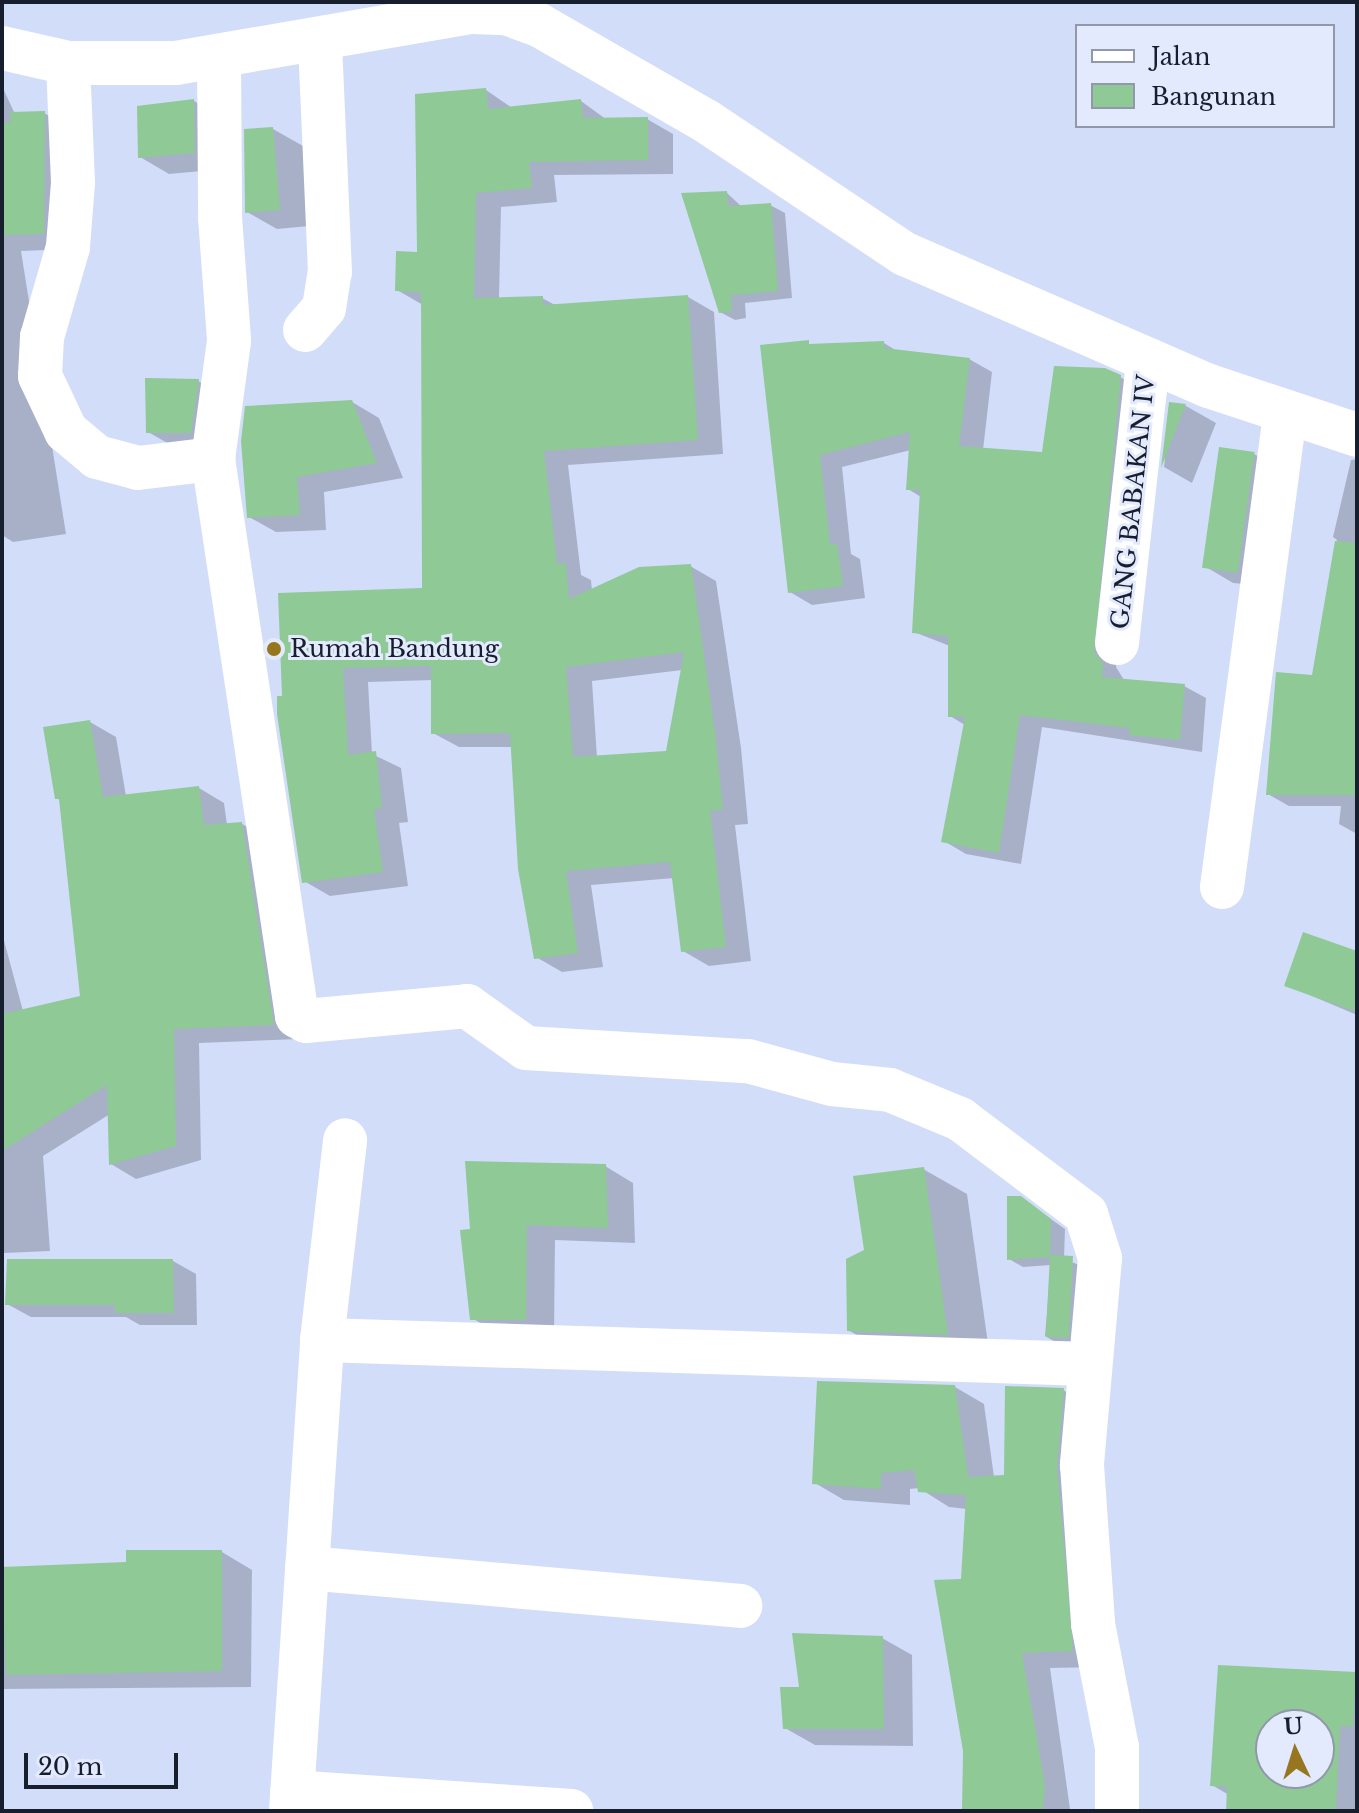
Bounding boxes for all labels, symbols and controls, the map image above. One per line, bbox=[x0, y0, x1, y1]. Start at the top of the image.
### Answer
legend bbox=[1075, 24, 1335, 128]
text: Jalan bbox=[1151, 42, 1211, 71]
text: Bangunan bbox=[1151, 82, 1276, 111]
street label: GANG BABAKAN IV bbox=[1105, 373, 1161, 631]
place label: Rumah Bandung bbox=[290, 635, 499, 663]
marker: Rumah Bandung bbox=[265, 640, 283, 658]
north arrow bbox=[1255, 1709, 1335, 1789]
text: U bbox=[1283, 1712, 1304, 1741]
scale bar bbox=[28, 1737, 182, 1787]
text: 20 m bbox=[38, 1752, 103, 1781]

